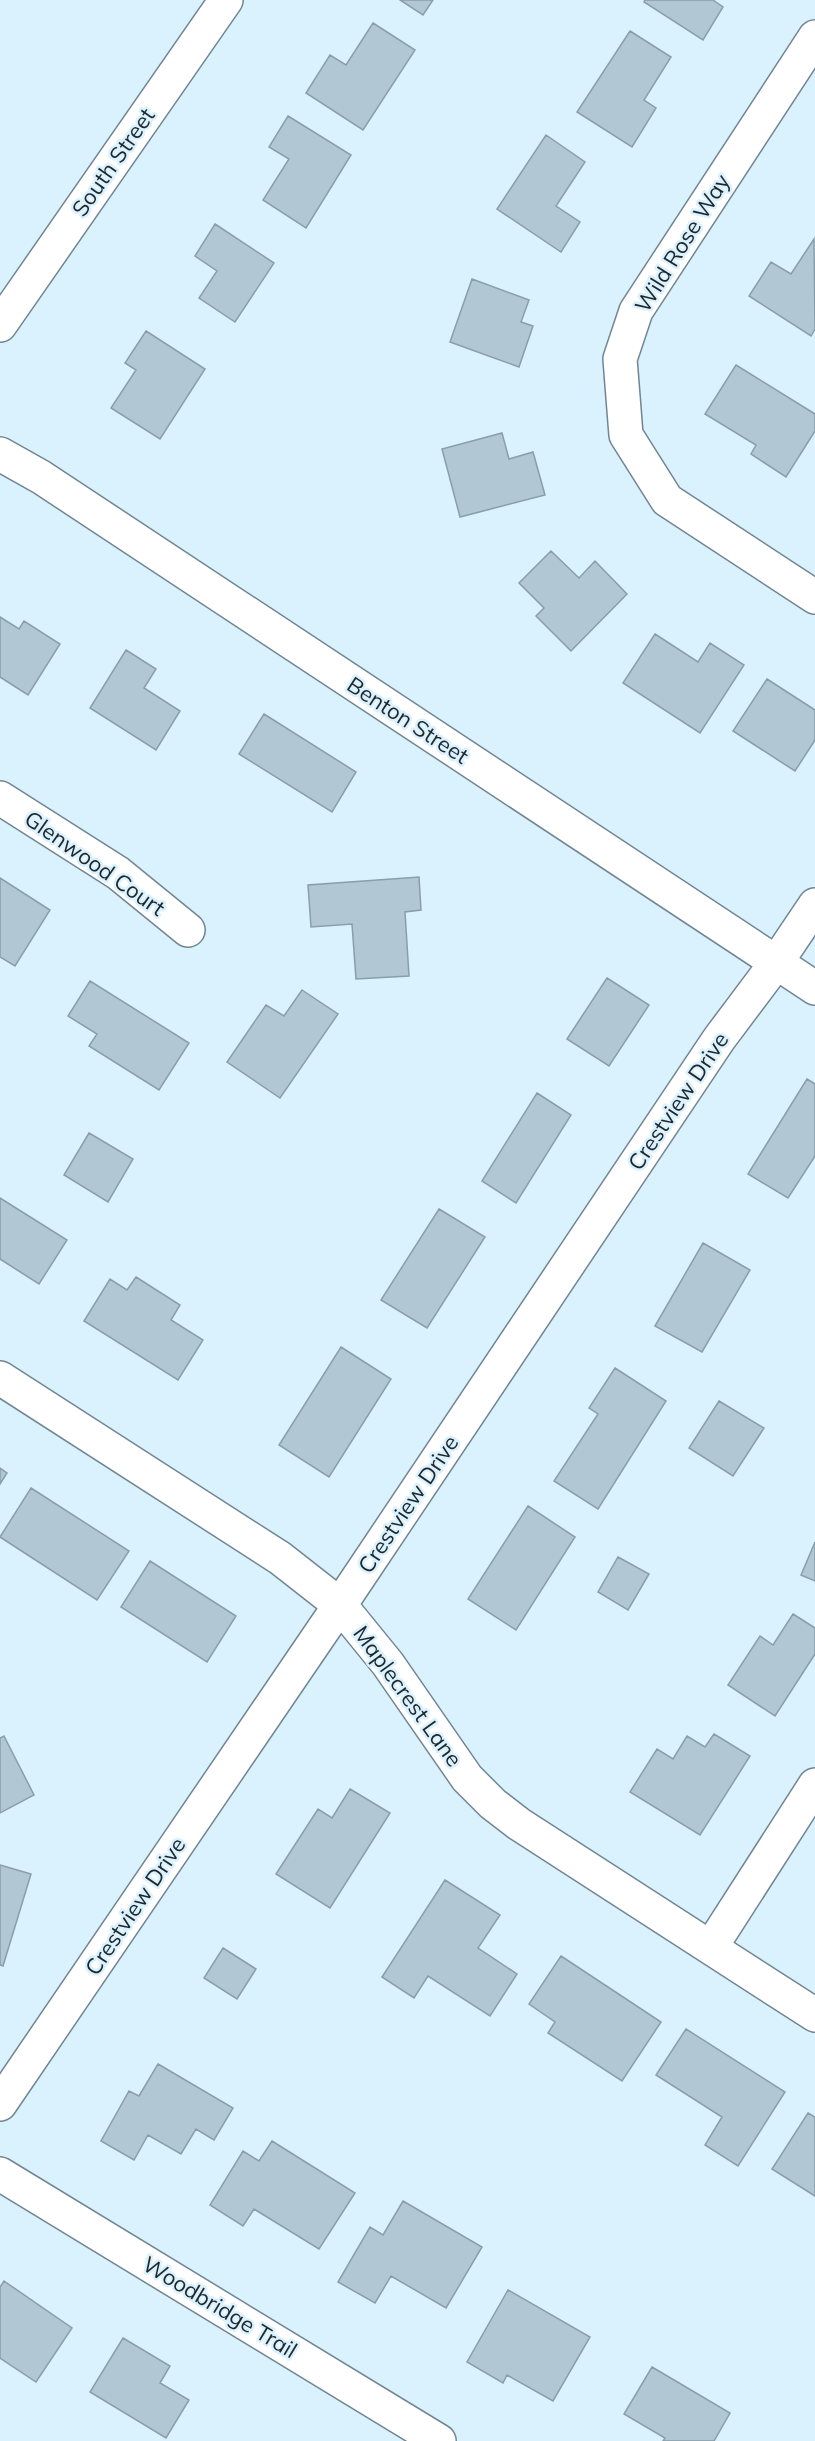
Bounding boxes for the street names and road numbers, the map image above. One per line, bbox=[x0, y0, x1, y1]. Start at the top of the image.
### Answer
street label: South Street bbox=[65, 102, 161, 222]
street label: Wild Rose Way bbox=[628, 168, 736, 317]
street label: Benton Street bbox=[342, 670, 474, 770]
street label: Glenwood Court bbox=[19, 804, 171, 922]
street label: Crestview Drive bbox=[622, 1027, 734, 1175]
street label: Crestview Drive bbox=[352, 1430, 464, 1578]
street label: Maplecrest Lane bbox=[347, 1620, 469, 1772]
street label: Crestview Drive bbox=[79, 1832, 191, 1980]
street label: Woodbridge Trail bbox=[138, 2250, 302, 2364]

